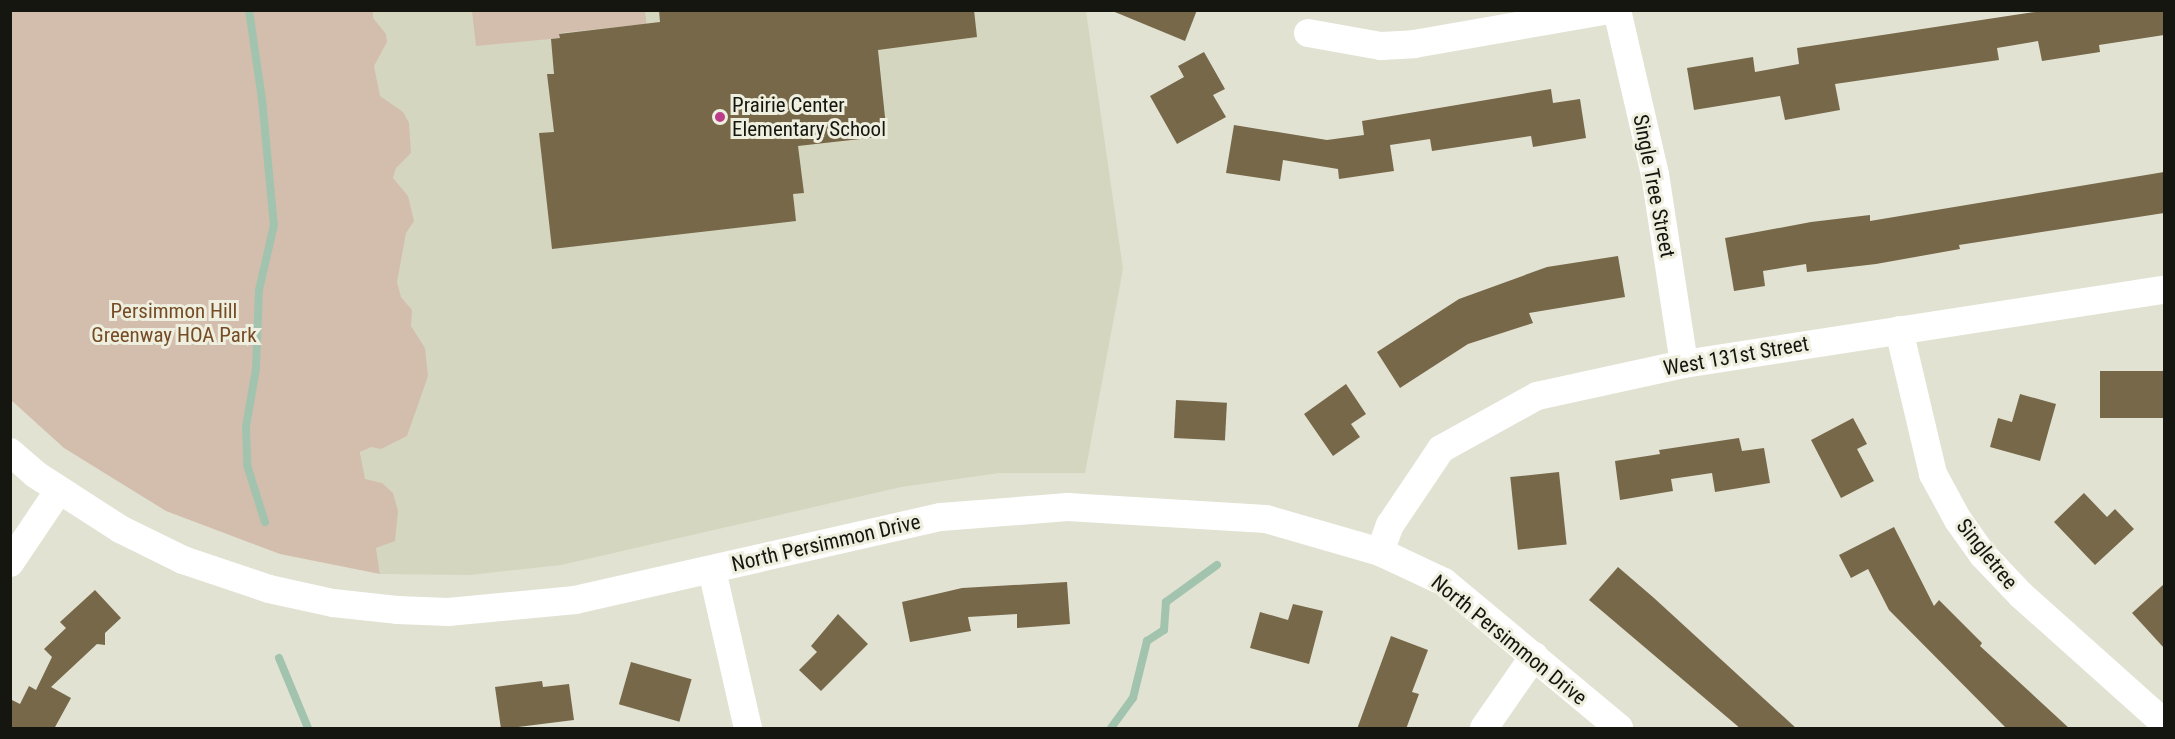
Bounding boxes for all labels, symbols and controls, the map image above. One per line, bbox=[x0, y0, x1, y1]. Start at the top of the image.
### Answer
place label: Prairie Center Elementary School bbox=[732, 92, 886, 142]
marker: Prairie Center Elementary School bbox=[713, 110, 727, 124]
street label: Single Tree Street bbox=[1628, 112, 1680, 260]
park label: Persimmon Hill Greenway HOA Park bbox=[91, 298, 257, 348]
street label: West 131st Street bbox=[1661, 331, 1811, 381]
street label: North Persimmon Drive bbox=[729, 509, 923, 577]
street label: Singletree bbox=[1951, 514, 2023, 594]
street label: North Persimmon Drive bbox=[1426, 570, 1592, 710]

